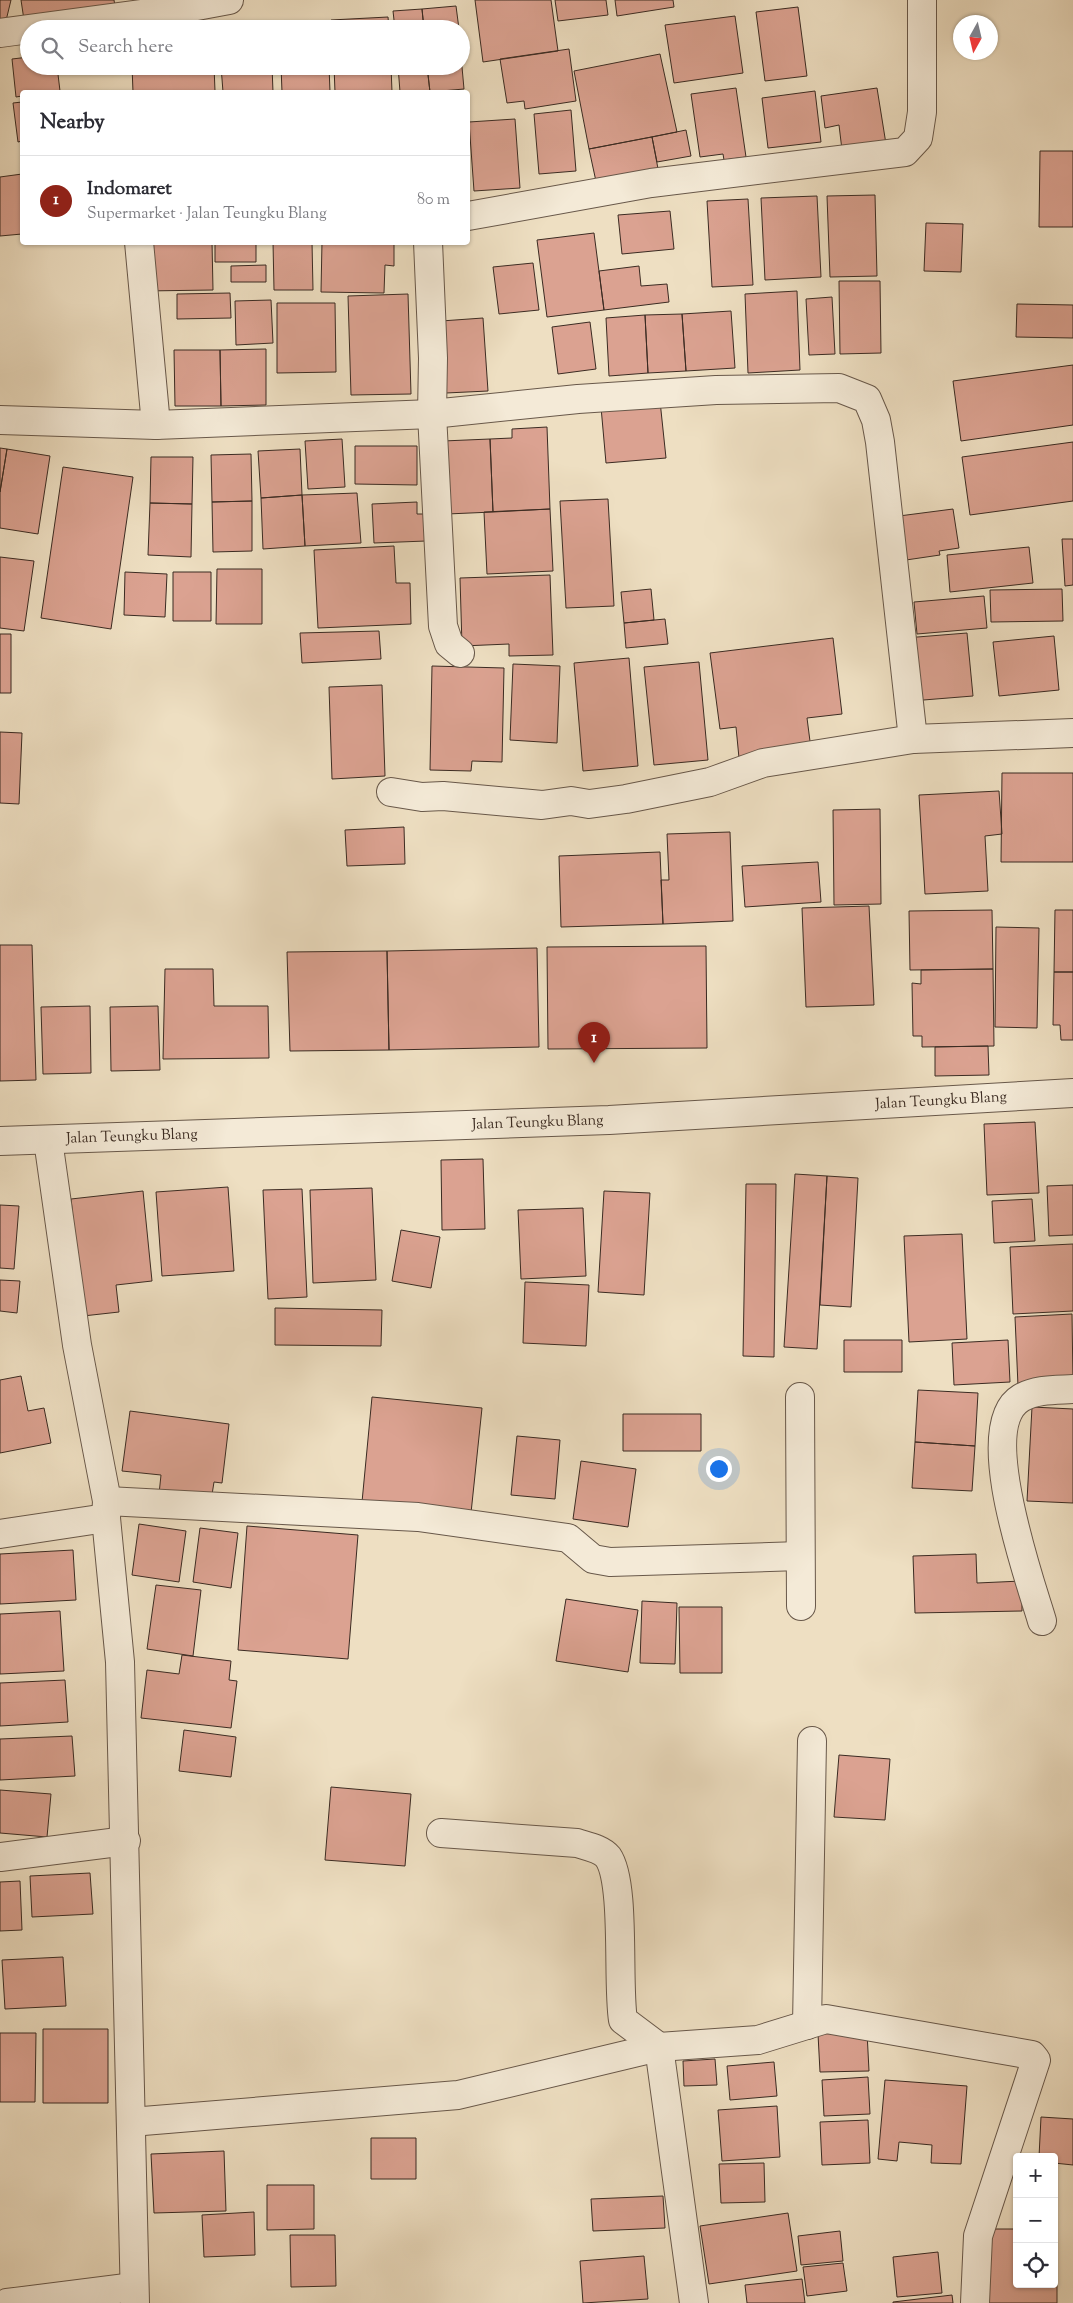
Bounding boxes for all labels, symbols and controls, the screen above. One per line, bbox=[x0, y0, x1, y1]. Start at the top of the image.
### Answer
north arrow bbox=[953, 15, 998, 60]
search box bbox=[20, 20, 470, 75]
icon: search bbox=[38, 34, 66, 62]
text: Search here bbox=[78, 34, 173, 61]
text: Nearby bbox=[40, 108, 105, 138]
text: Indomaret bbox=[87, 176, 172, 203]
text: 1 bbox=[53, 189, 59, 212]
text: 80 m bbox=[417, 189, 450, 212]
text: Supermarket · Jalan Teungku Blang bbox=[87, 203, 327, 226]
pin: 1 bbox=[578, 1022, 610, 1063]
street label: Jalan Teungku Blang bbox=[874, 1086, 1007, 1115]
street label: Jalan Teungku Blang bbox=[471, 1110, 604, 1135]
street label: Jalan Teungku Blang bbox=[65, 1124, 198, 1149]
your location bbox=[706, 1456, 732, 1482]
map controls bbox=[1013, 2153, 1058, 2288]
button: + bbox=[1013, 2153, 1058, 2198]
button: − bbox=[1013, 2198, 1058, 2243]
button: locate bbox=[1013, 2243, 1058, 2288]

